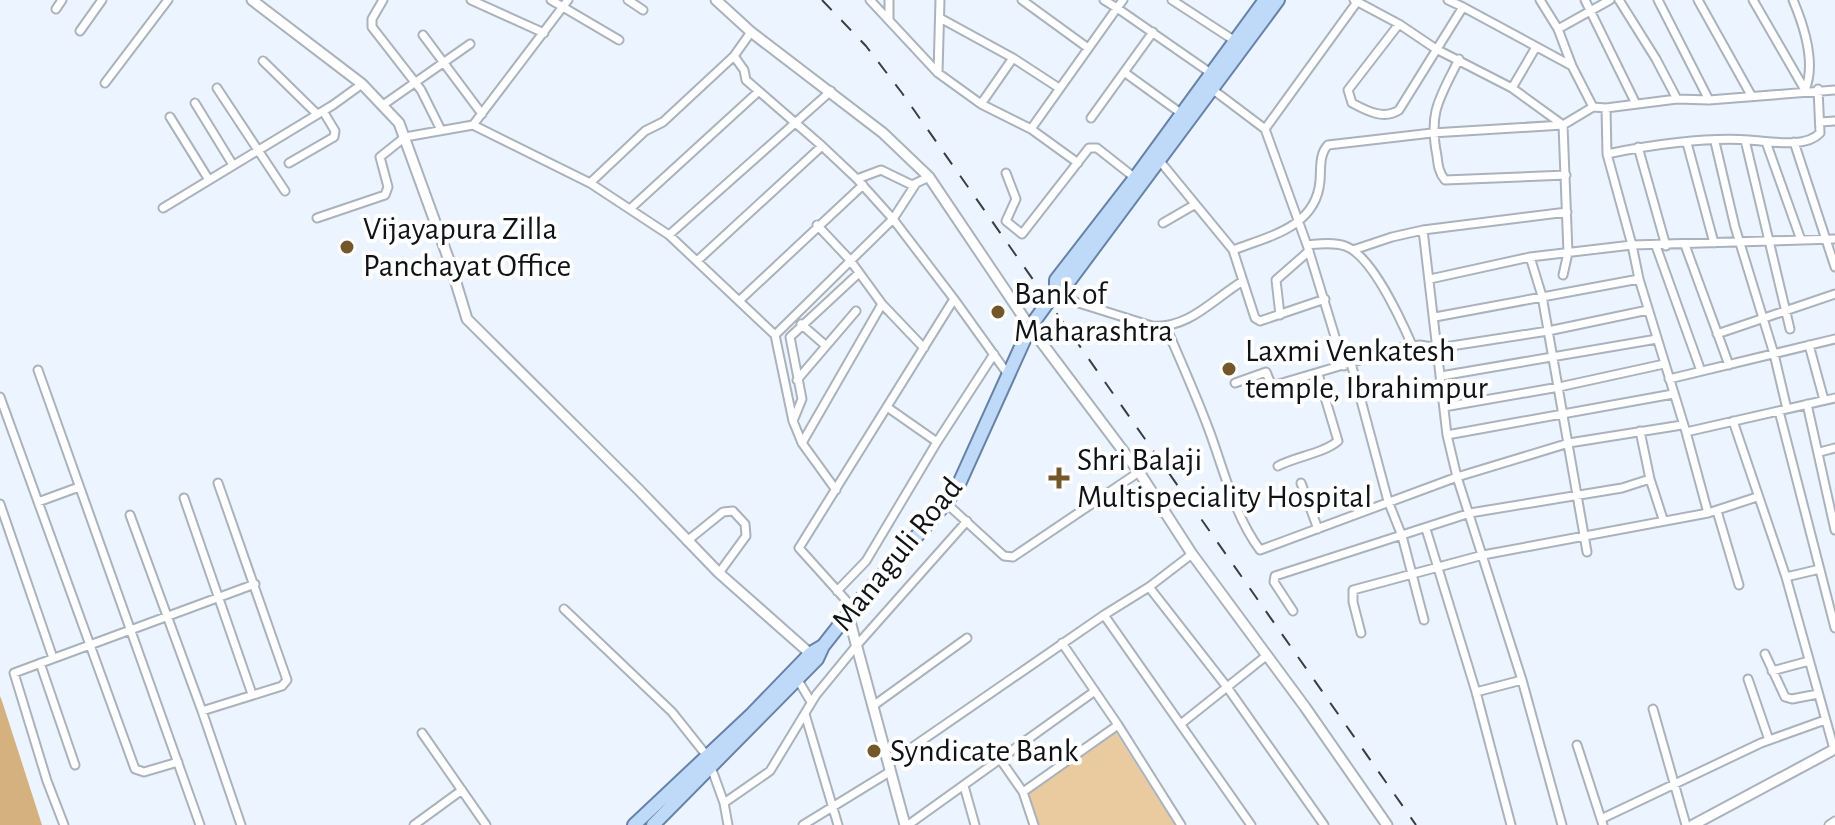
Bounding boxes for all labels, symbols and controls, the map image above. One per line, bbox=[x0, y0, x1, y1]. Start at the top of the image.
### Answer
place label: Vijayapura Zilla Panchayat Office bbox=[363, 213, 571, 282]
marker: Vijayapura Zilla Panchayat Office bbox=[338, 238, 356, 256]
place label: Bank of Maharashtra bbox=[1014, 278, 1173, 347]
marker: Bank of Maharashtra bbox=[989, 303, 1007, 321]
place label: Laxmi Venkatesh temple, Ibrahimpur bbox=[1245, 335, 1488, 404]
marker: Laxmi Venkatesh temple, Ibrahimpur bbox=[1220, 360, 1238, 378]
place label: Shri Balaji Multispeciality Hospital bbox=[1077, 444, 1372, 513]
marker: Shri Balaji Multispeciality Hospital bbox=[1048, 467, 1070, 489]
street label: Managuli Road bbox=[826, 471, 968, 637]
place label: Syndicate Bank bbox=[890, 735, 1079, 767]
marker: Syndicate Bank bbox=[865, 742, 883, 760]

